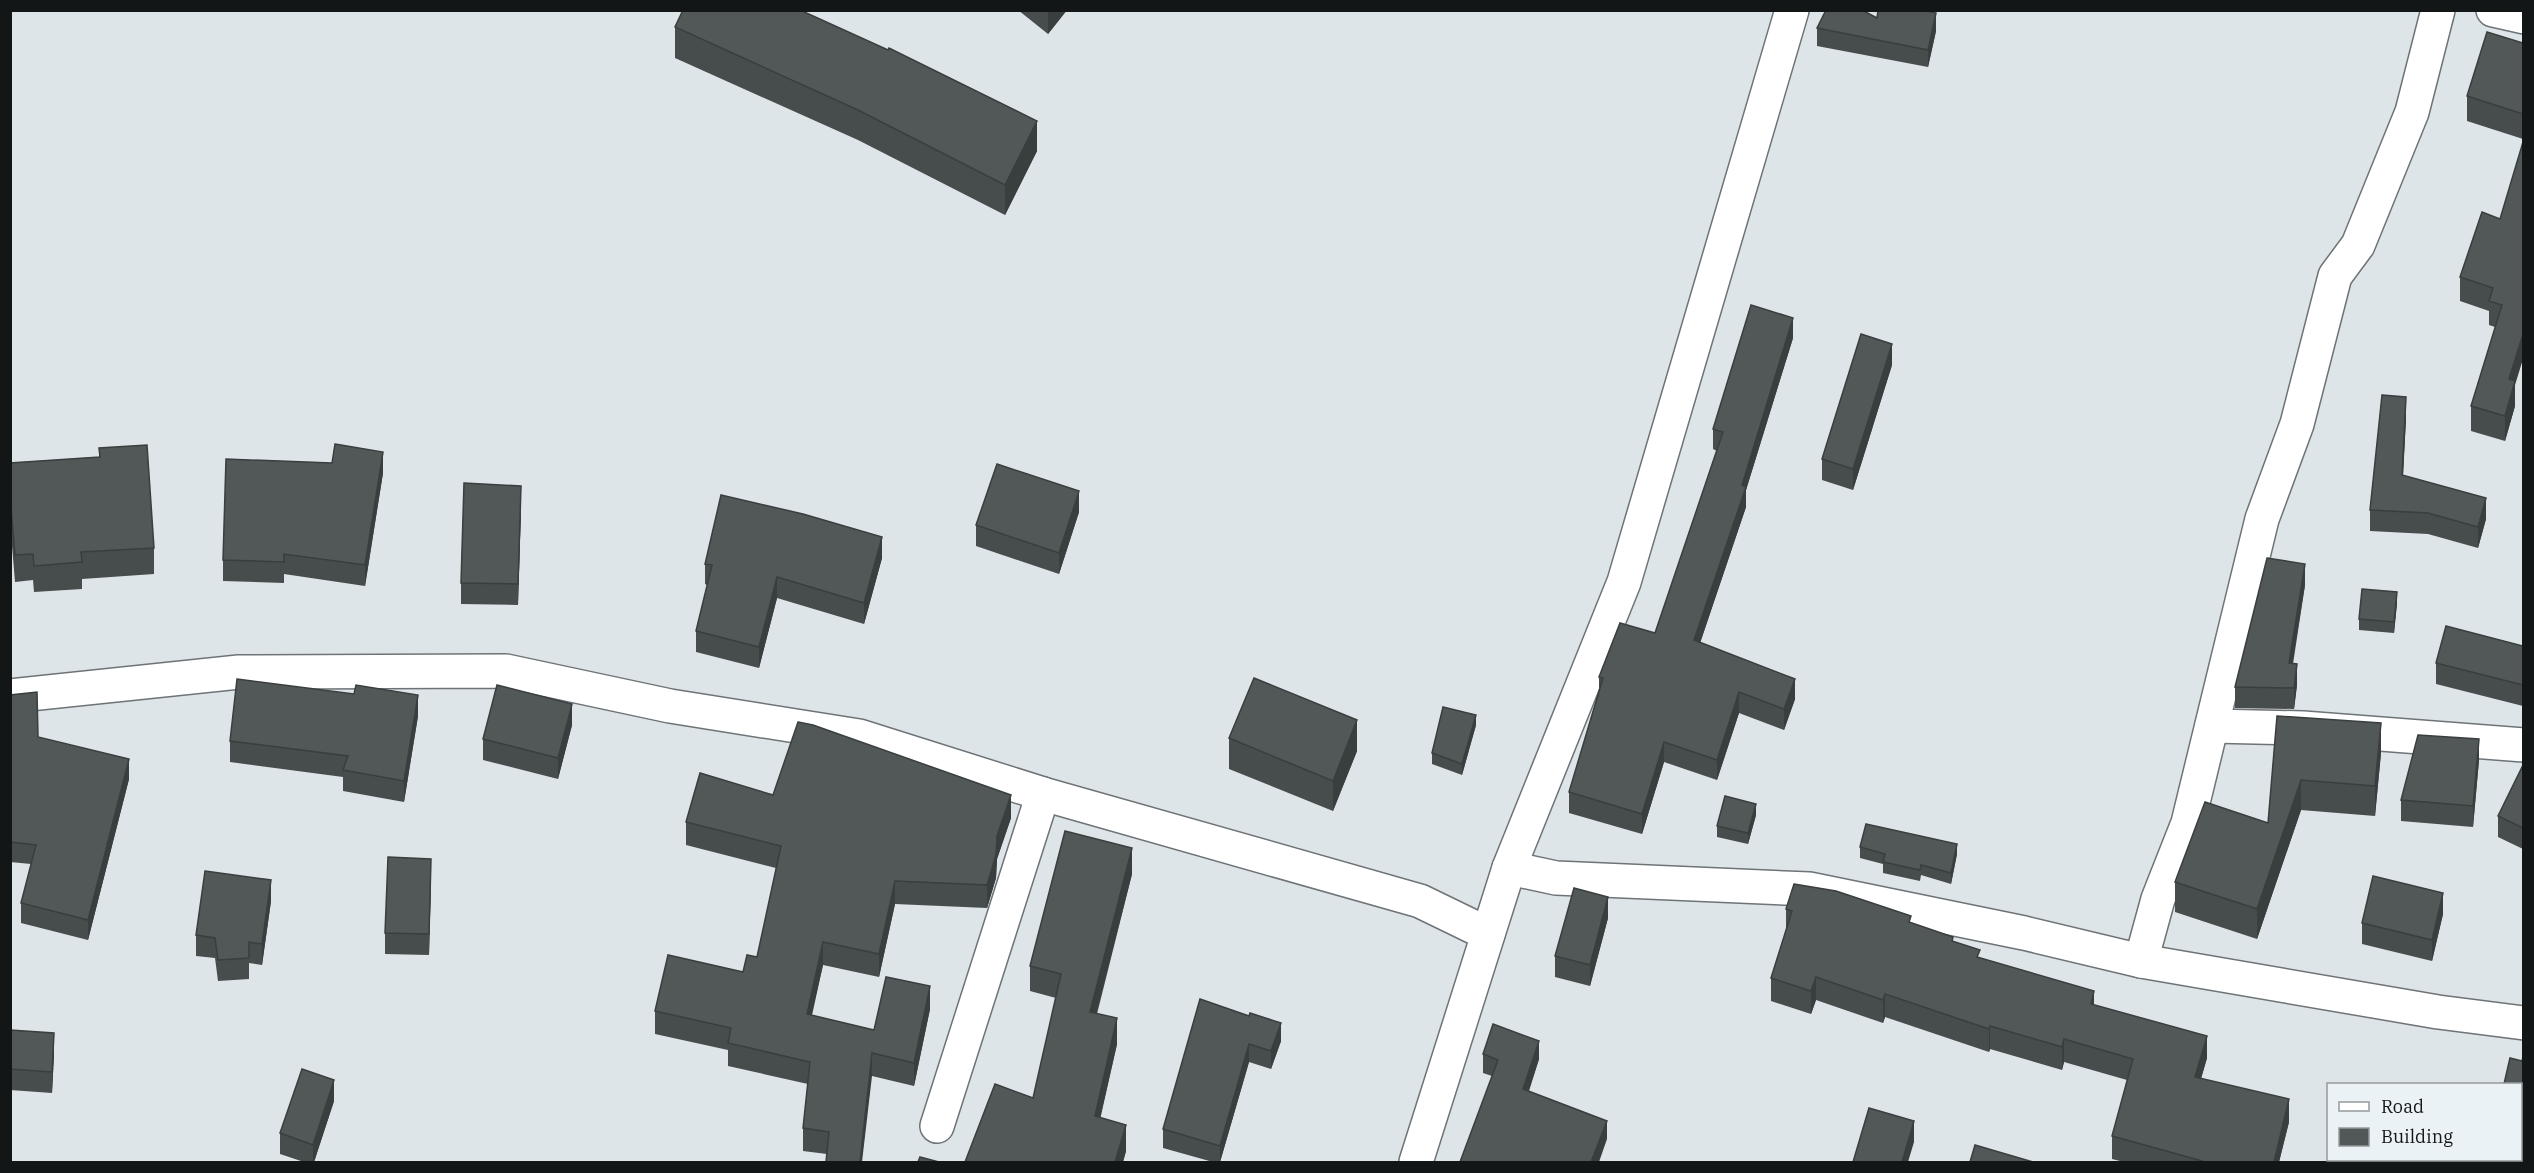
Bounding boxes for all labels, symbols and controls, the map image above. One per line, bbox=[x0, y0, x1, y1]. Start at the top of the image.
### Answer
legend bbox=[2327, 1083, 2522, 1161]
text: Road bbox=[2381, 1095, 2424, 1118]
text: Building bbox=[2381, 1125, 2453, 1148]

